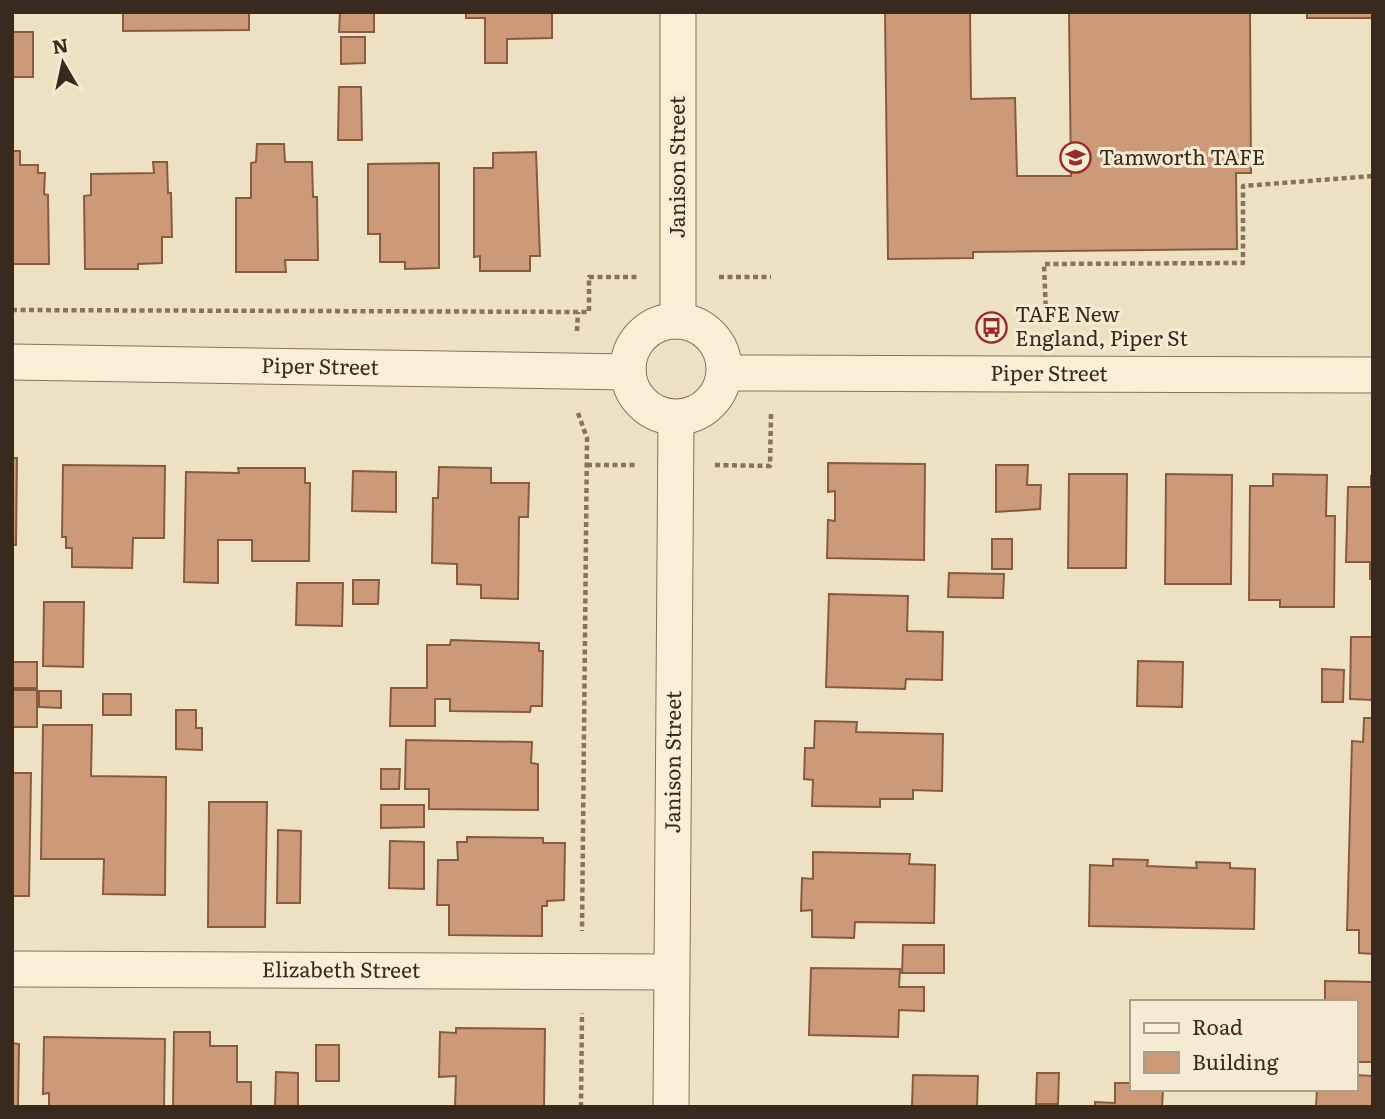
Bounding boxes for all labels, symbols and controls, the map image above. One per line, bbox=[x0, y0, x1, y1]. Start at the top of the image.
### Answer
north arrow bbox=[28, 28, 98, 98]
text: N bbox=[50, 30, 70, 60]
street label: Janison Street bbox=[660, 95, 691, 238]
place label: Tamworth TAFE bbox=[1099, 140, 1265, 171]
school or university icon: Tamworth TAFE bbox=[1059, 141, 1093, 175]
place label: TAFE New England, Piper St bbox=[1015, 297, 1188, 352]
bus stop icon: TAFE New England, Piper St bbox=[975, 310, 1009, 344]
street label: Piper Street bbox=[261, 348, 380, 381]
street label: Piper Street bbox=[990, 356, 1108, 387]
street label: Janison Street bbox=[655, 690, 687, 833]
street label: Elizabeth Street bbox=[262, 952, 421, 984]
legend bbox=[1130, 1000, 1357, 1091]
text: Road bbox=[1192, 1010, 1243, 1041]
text: Building bbox=[1192, 1045, 1279, 1076]

